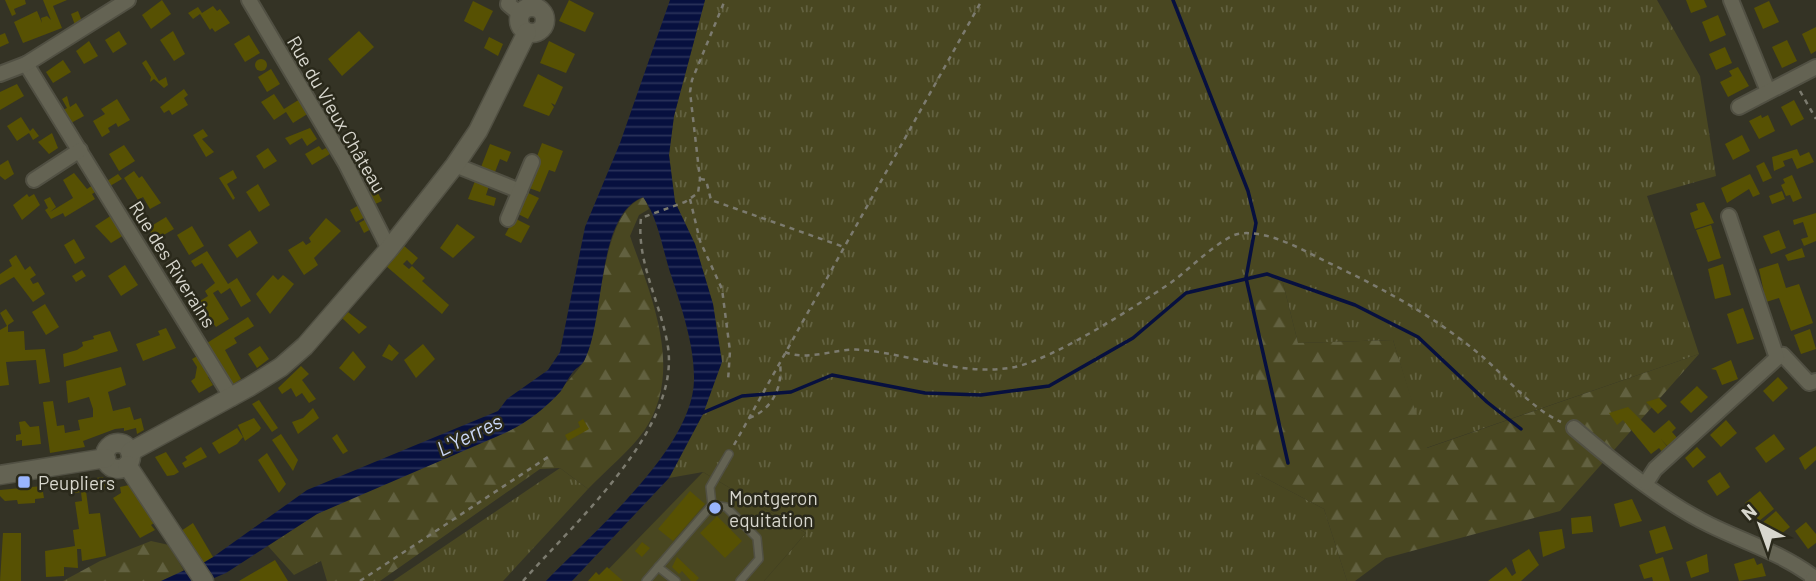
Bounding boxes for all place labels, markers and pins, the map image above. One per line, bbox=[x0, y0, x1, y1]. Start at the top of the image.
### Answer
place label: Peupliers bbox=[38, 471, 115, 494]
marker: Peupliers bbox=[16, 474, 32, 490]
place label: Montgeron equitation bbox=[729, 486, 818, 531]
marker: Montgeron equitation bbox=[707, 500, 723, 516]

